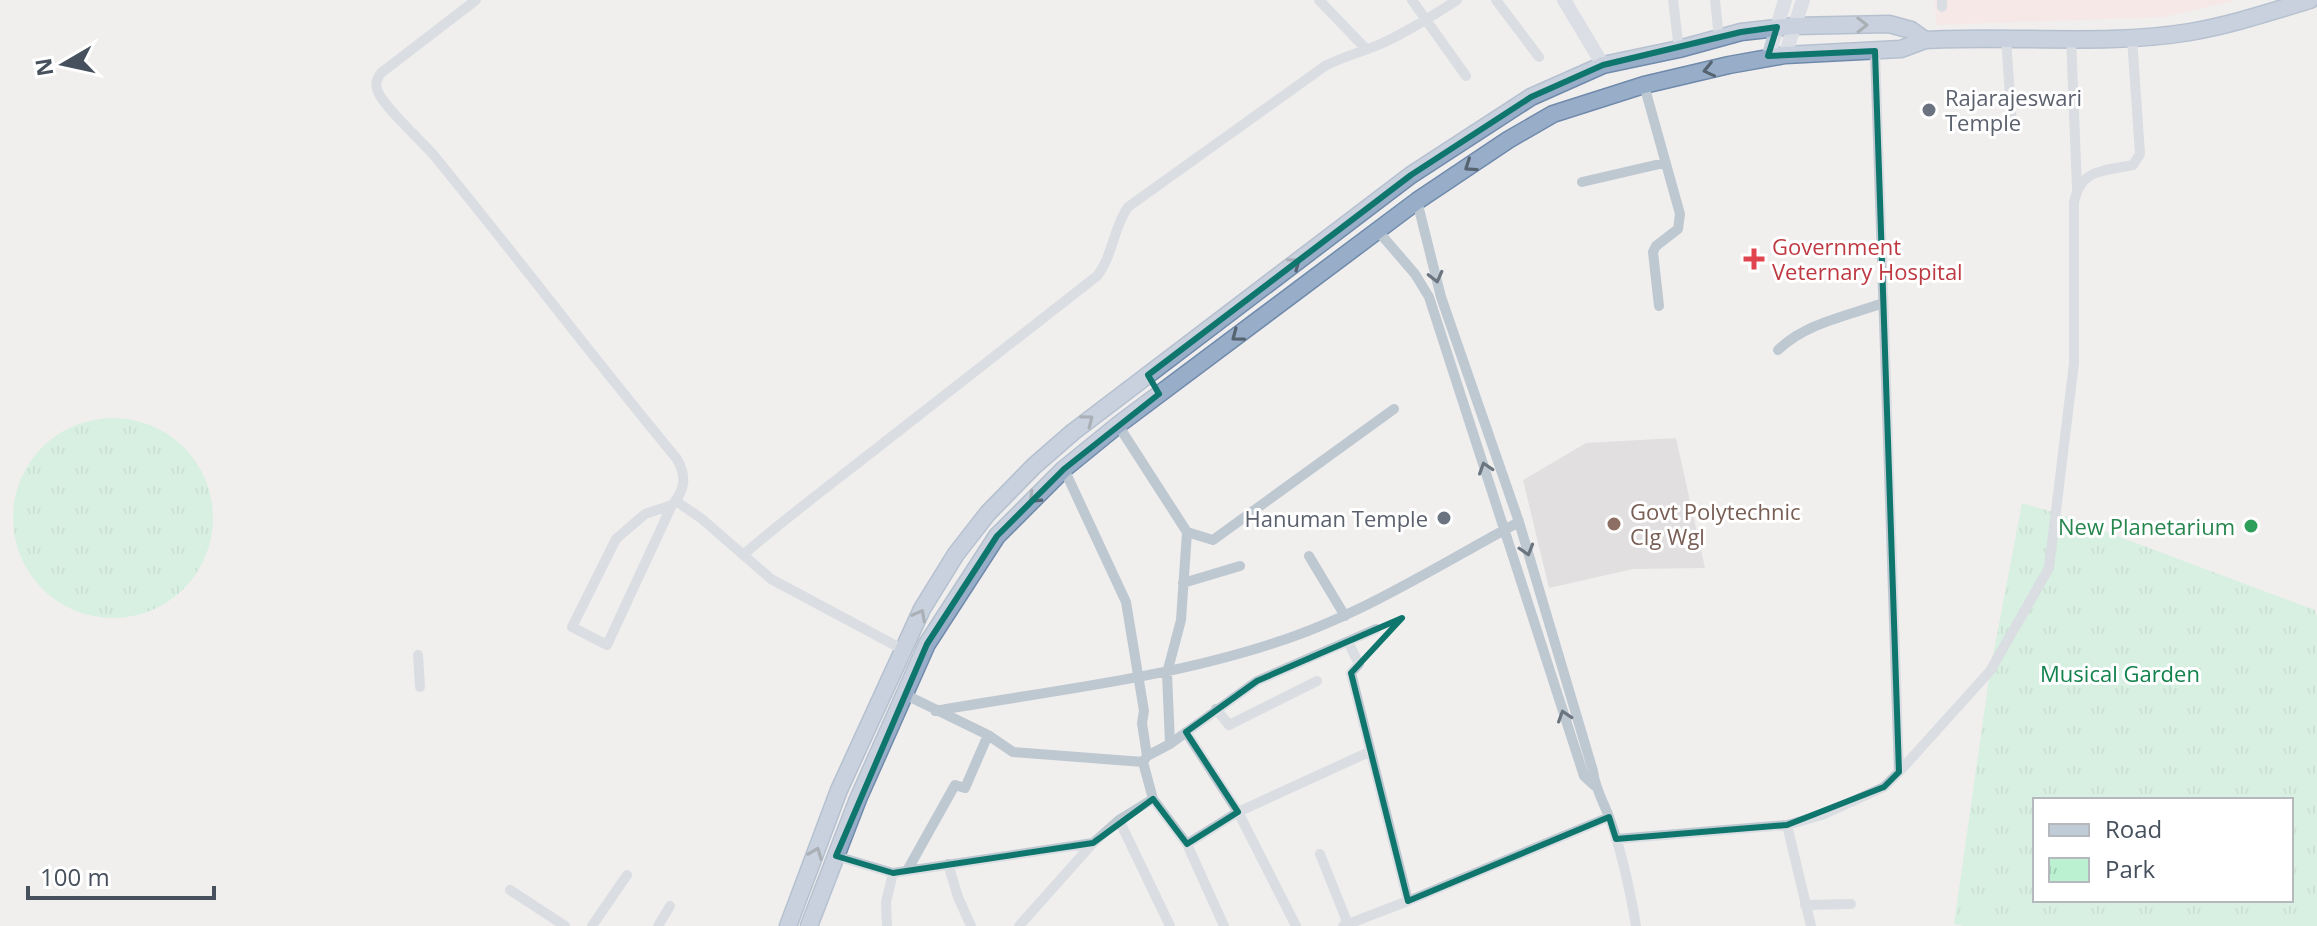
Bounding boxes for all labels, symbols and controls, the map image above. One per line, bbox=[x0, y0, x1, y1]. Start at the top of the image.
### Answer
one-way arrow bbox=[1856, 16, 1869, 34]
north arrow bbox=[24, 24, 104, 104]
text: N bbox=[27, 56, 59, 78]
one-way arrow bbox=[1702, 61, 1716, 78]
place label: Rajarajeswari Temple bbox=[1945, 82, 2082, 137]
marker: Rajarajeswari Temple bbox=[1920, 101, 1938, 119]
one-way arrow bbox=[1464, 156, 1478, 171]
place label: Government Veternary Hospital bbox=[1772, 231, 1963, 286]
marker: Government Veternary Hospital bbox=[1743, 248, 1765, 270]
one-way arrow bbox=[1287, 258, 1301, 272]
one-way arrow bbox=[1426, 270, 1443, 283]
one-way arrow bbox=[1231, 326, 1246, 340]
one-way arrow bbox=[1080, 415, 1094, 429]
one-way arrow bbox=[1478, 462, 1494, 476]
one-way arrow bbox=[1029, 489, 1043, 503]
place label: Govt Polytechnic Clg Wgl bbox=[1630, 496, 1801, 551]
place label: Hanuman Temple bbox=[1245, 503, 1428, 533]
marker: Hanuman Temple bbox=[1435, 509, 1453, 527]
place label: New Planetarium bbox=[2058, 511, 2235, 541]
marker: Govt Polytechnic Clg Wgl bbox=[1605, 515, 1623, 533]
marker: New Planetarium bbox=[2242, 517, 2260, 535]
one-way arrow bbox=[1518, 543, 1534, 556]
one-way arrow bbox=[910, 608, 925, 623]
park label: Musical Garden bbox=[2040, 658, 2200, 688]
one-way arrow bbox=[1558, 710, 1574, 724]
legend bbox=[2033, 798, 2293, 902]
text: Road bbox=[2105, 812, 2162, 845]
one-way arrow bbox=[806, 847, 823, 861]
scale bar bbox=[28, 850, 214, 900]
text: Park bbox=[2105, 852, 2156, 885]
text: 100 m bbox=[40, 860, 110, 893]

